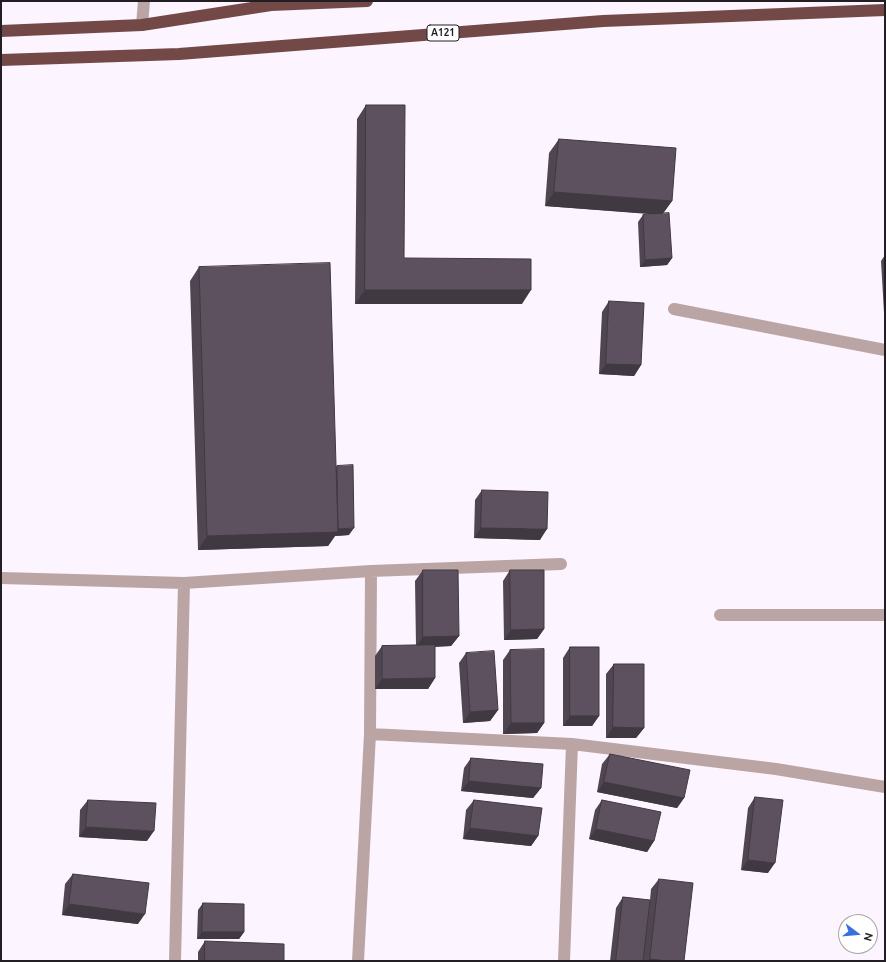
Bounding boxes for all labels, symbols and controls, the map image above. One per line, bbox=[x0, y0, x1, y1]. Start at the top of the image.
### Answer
road number: A121 bbox=[427, 25, 459, 41]
north arrow bbox=[838, 914, 878, 954]
text: N bbox=[862, 931, 875, 943]

